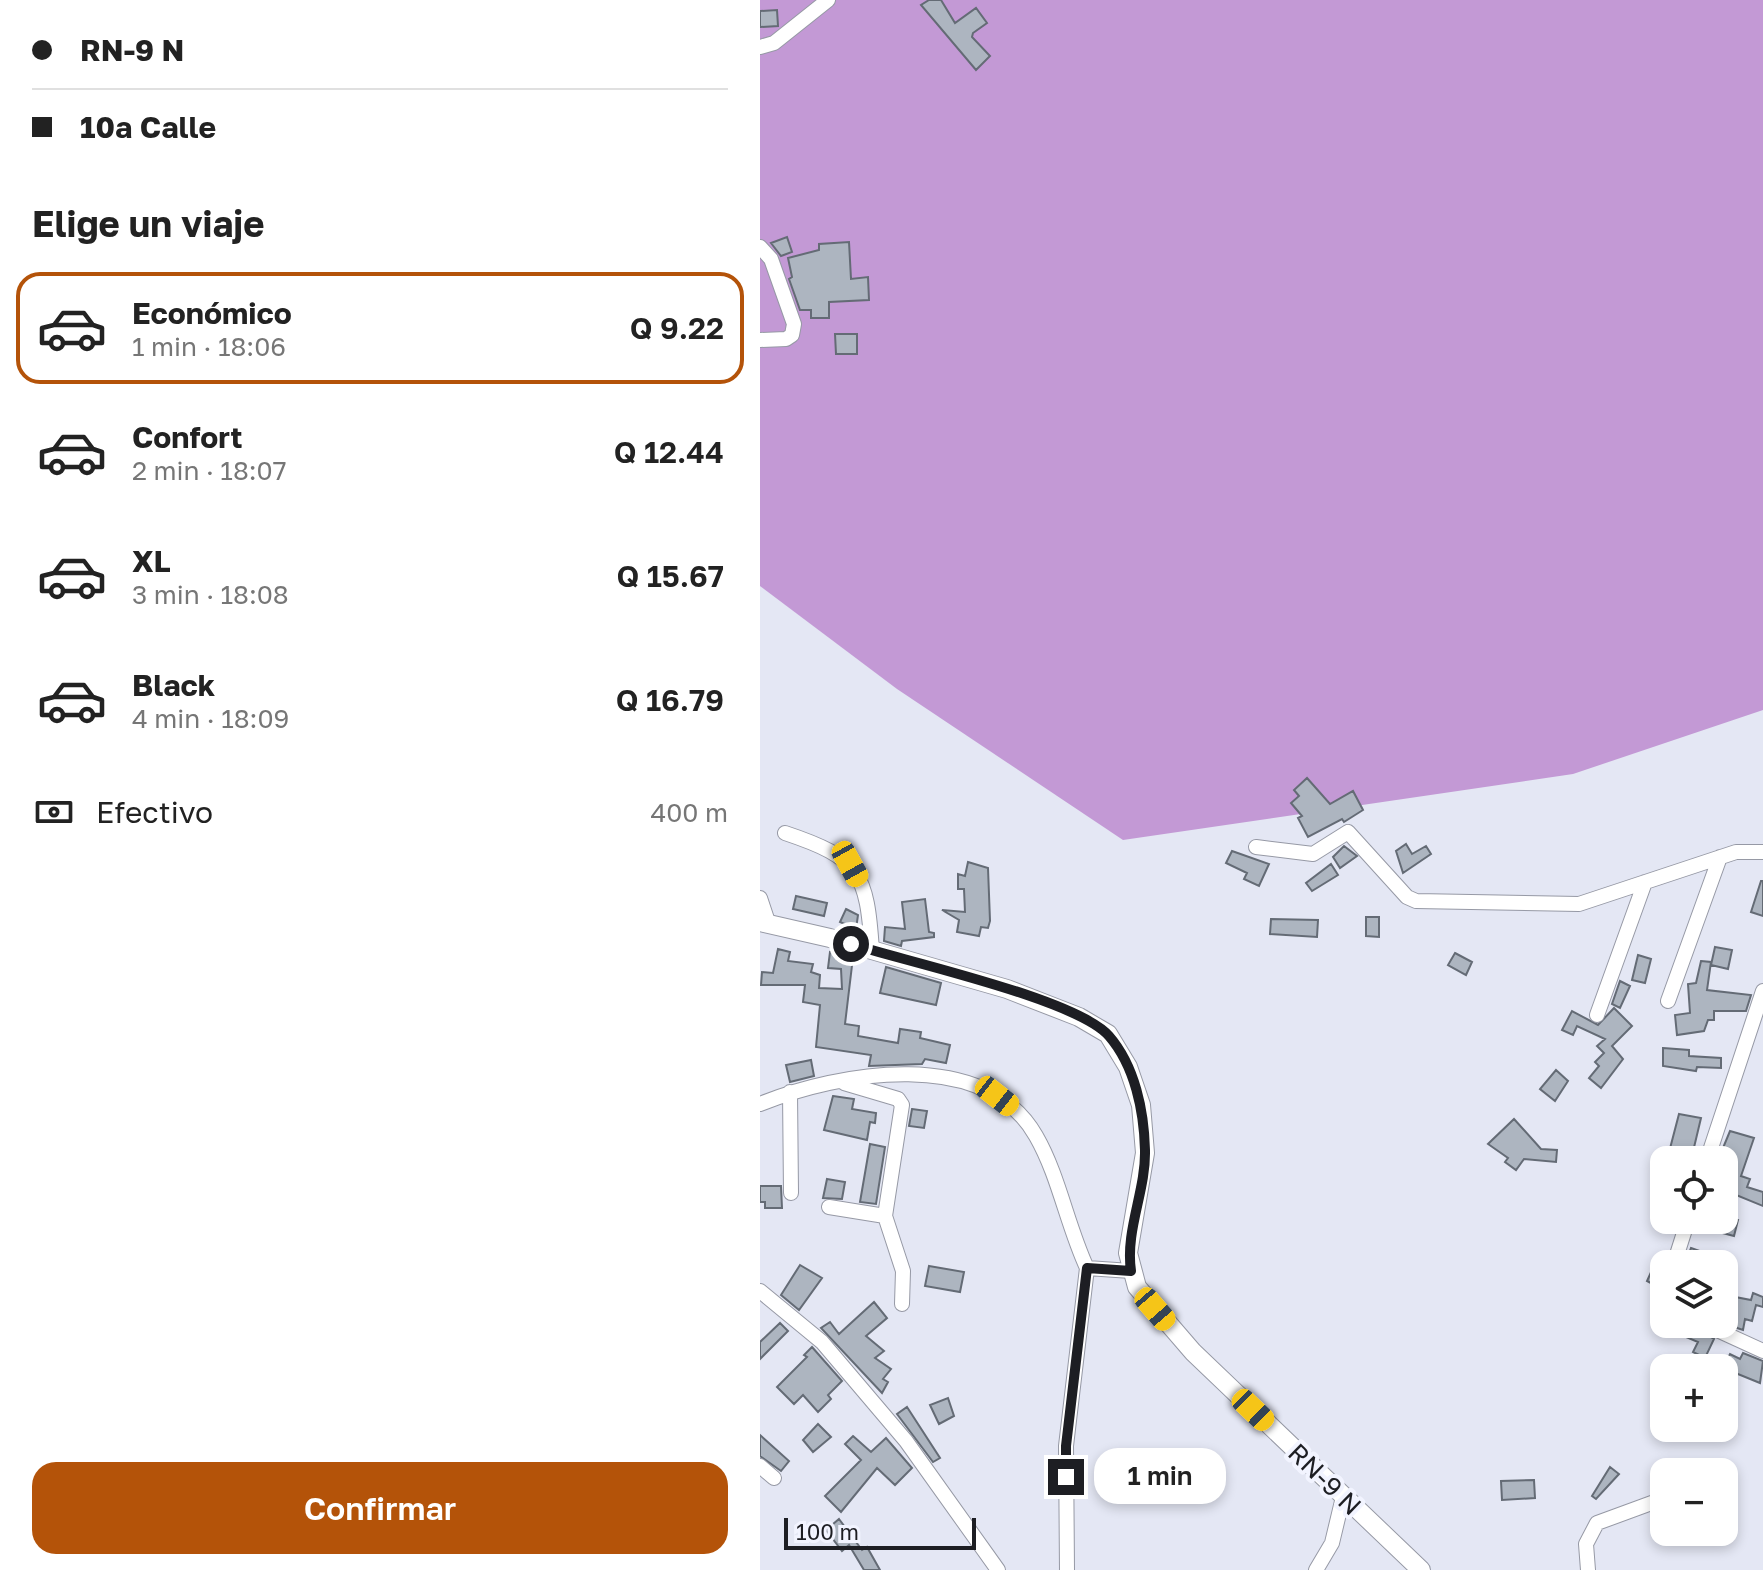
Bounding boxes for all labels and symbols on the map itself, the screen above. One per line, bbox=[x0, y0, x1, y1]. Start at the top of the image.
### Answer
car bbox=[828, 837, 872, 891]
route start bbox=[833, 926, 869, 962]
car bbox=[971, 1072, 1023, 1120]
car bbox=[1130, 1283, 1180, 1335]
car bbox=[1227, 1385, 1279, 1435]
street label: RN-9 N bbox=[1282, 1437, 1368, 1521]
callout: 1 min bbox=[1094, 1449, 1226, 1505]
route end bbox=[1048, 1459, 1084, 1495]
scale bar bbox=[784, 1514, 976, 1550]

